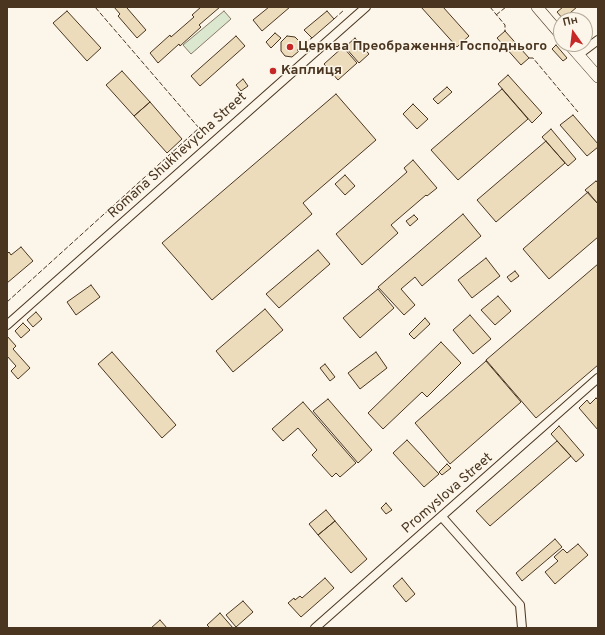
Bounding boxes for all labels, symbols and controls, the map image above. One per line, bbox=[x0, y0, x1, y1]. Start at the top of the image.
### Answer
north arrow bbox=[553, 12, 593, 52]
text: Пн bbox=[561, 13, 579, 30]
place label: Церква Преображення Господнього bbox=[298, 39, 547, 55]
marker: Церква Преображення Господнього bbox=[285, 42, 295, 52]
place label: Каплиця bbox=[281, 63, 342, 79]
marker: Каплиця bbox=[268, 66, 278, 76]
street label: Romana Shukhevycha Street bbox=[105, 89, 251, 223]
street label: Promyslova Street bbox=[399, 450, 497, 538]

